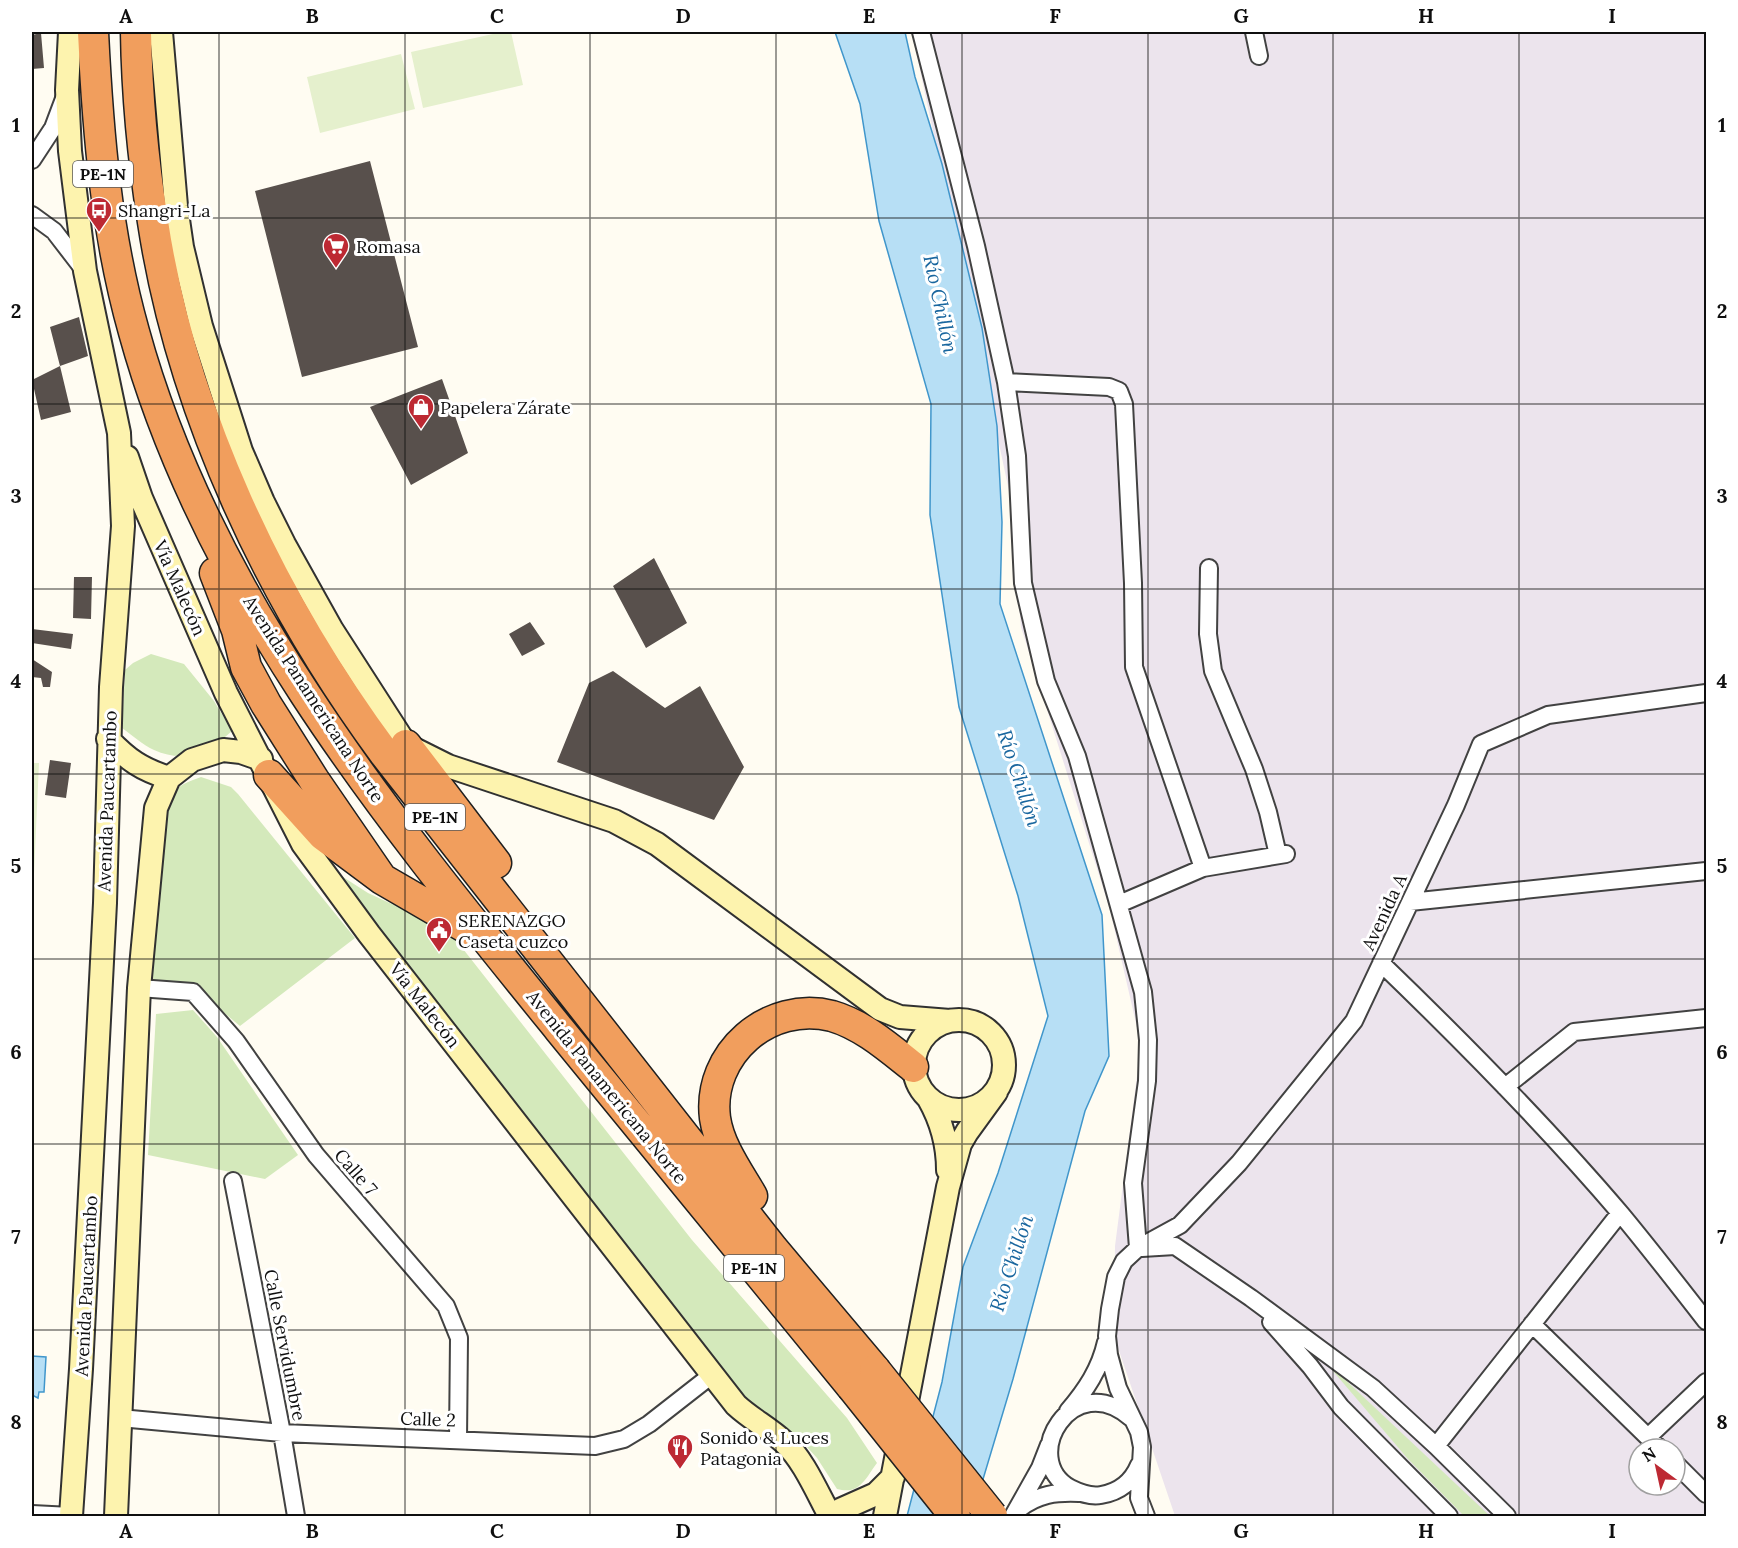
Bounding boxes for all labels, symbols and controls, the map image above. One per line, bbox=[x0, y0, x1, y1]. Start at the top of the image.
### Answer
text: A bbox=[119, 3, 133, 28]
text: B bbox=[305, 3, 319, 28]
text: C bbox=[490, 3, 504, 28]
text: D bbox=[675, 3, 691, 28]
text: E bbox=[863, 3, 875, 28]
text: F bbox=[1049, 3, 1061, 28]
text: G bbox=[1233, 3, 1249, 28]
text: H bbox=[1418, 3, 1434, 28]
text: I bbox=[1608, 3, 1616, 28]
text: 1 bbox=[12, 112, 20, 137]
text: 1 bbox=[1718, 112, 1726, 137]
road number: PE-1N bbox=[73, 161, 133, 187]
bus stop icon: Shangri-La bbox=[84, 195, 114, 233]
place label: Shangri-La bbox=[118, 199, 211, 222]
supermarket icon: Romasa bbox=[321, 231, 351, 269]
place label: Romasa bbox=[356, 235, 421, 258]
water label: Río Chillón bbox=[918, 252, 964, 356]
text: 2 bbox=[11, 298, 21, 323]
text: 2 bbox=[1717, 298, 1727, 323]
shop icon: Papelera Zárate bbox=[406, 392, 436, 430]
place label: Papelera Zárate bbox=[440, 396, 571, 419]
text: 3 bbox=[10, 483, 22, 508]
text: 3 bbox=[1716, 483, 1728, 508]
street label: Vía Malecón bbox=[148, 536, 211, 639]
street label: Avenida Panamericana Norte bbox=[238, 590, 390, 807]
text: 4 bbox=[11, 668, 22, 693]
text: 4 bbox=[1717, 668, 1728, 693]
street label: Avenida Paucartambo bbox=[92, 710, 122, 893]
water label: Río Chillón bbox=[993, 726, 1048, 830]
road number: PE-1N bbox=[405, 804, 465, 830]
text: 5 bbox=[11, 853, 22, 878]
text: 5 bbox=[1717, 853, 1728, 878]
street label: Avenida A bbox=[1356, 869, 1412, 955]
place label: SERENAZGO Caseta cuzco bbox=[458, 909, 568, 953]
public building icon: SERENAZGO Caseta cuzco bbox=[424, 915, 454, 953]
street label: Vía Malecón bbox=[384, 957, 465, 1052]
street label: Avenida Panamericana Norte bbox=[521, 985, 692, 1188]
text: 6 bbox=[10, 1039, 22, 1064]
text: 6 bbox=[1716, 1039, 1728, 1064]
street label: Calle 7 bbox=[329, 1144, 383, 1200]
street label: Avenida Paucartambo bbox=[70, 1195, 102, 1378]
water label: Río Chillón bbox=[984, 1211, 1039, 1315]
text: 7 bbox=[11, 1224, 21, 1249]
text: 7 bbox=[1717, 1224, 1727, 1249]
road number: PE-1N bbox=[724, 1255, 784, 1281]
street label: Calle Servidumbre bbox=[259, 1267, 311, 1423]
street label: Calle 2 bbox=[400, 1407, 456, 1431]
text: 8 bbox=[10, 1409, 22, 1434]
text: 8 bbox=[1716, 1409, 1728, 1434]
place label: Sonido & Luces Patagonia bbox=[700, 1426, 829, 1470]
restaurant icon: Sonido & Luces Patagonia bbox=[665, 1432, 695, 1470]
north arrow bbox=[1627, 1437, 1687, 1497]
text: N bbox=[1638, 1443, 1659, 1466]
text: A bbox=[119, 1518, 133, 1543]
text: B bbox=[305, 1518, 319, 1543]
text: C bbox=[490, 1518, 504, 1543]
text: D bbox=[675, 1518, 691, 1543]
text: E bbox=[863, 1518, 875, 1543]
text: F bbox=[1049, 1518, 1061, 1543]
text: G bbox=[1233, 1518, 1249, 1543]
text: H bbox=[1418, 1518, 1434, 1543]
text: I bbox=[1608, 1518, 1616, 1543]

